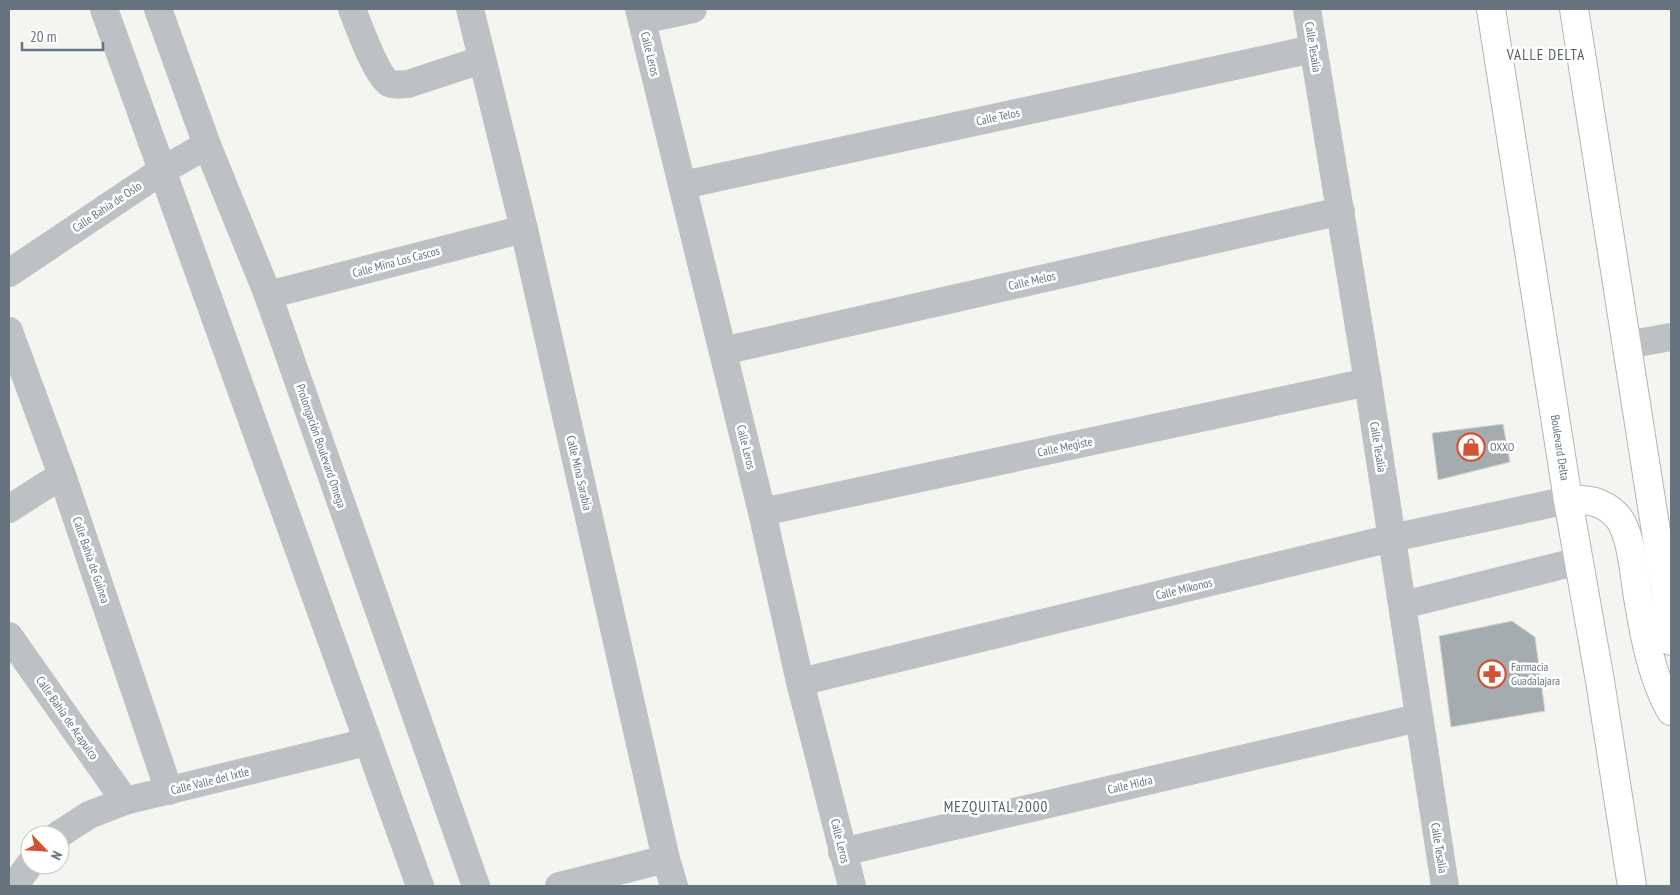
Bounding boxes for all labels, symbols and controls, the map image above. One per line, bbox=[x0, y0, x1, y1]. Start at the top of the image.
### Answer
scale bar bbox=[22, 20, 104, 52]
street label: Calle Tesalia bbox=[1302, 21, 1325, 74]
text: 20 m bbox=[30, 27, 56, 46]
street label: Calle Leros bbox=[638, 30, 663, 78]
district label: VALLE DELTA bbox=[1506, 45, 1585, 64]
street label: Calle Telos bbox=[975, 105, 1021, 128]
street label: Calle Bahía de Oslo bbox=[69, 178, 144, 235]
street label: Calle Mina Los Cascos bbox=[351, 243, 441, 280]
street label: Calle Melos bbox=[1007, 268, 1057, 293]
street label: Prolongación Boulevard Omega bbox=[293, 382, 350, 510]
street label: Boulevard Delta bbox=[1548, 414, 1573, 482]
street label: Calle Tesalia bbox=[1367, 421, 1390, 474]
street label: Calle Leros bbox=[734, 423, 759, 471]
shop icon: OXXO bbox=[1456, 432, 1486, 462]
street label: Calle Megiste bbox=[1036, 433, 1094, 460]
street label: Calle Mina Sarabia bbox=[564, 434, 595, 512]
place label: OXXO bbox=[1490, 439, 1515, 454]
street label: Calle Bahía de Guinea bbox=[70, 515, 113, 605]
street label: Calle Mikonos bbox=[1154, 574, 1214, 603]
pharmacy icon: Farmacia Guadalajara bbox=[1477, 659, 1507, 689]
place label: Farmacia Guadalajara bbox=[1511, 659, 1560, 688]
street label: Calle Bahía de Acapulco bbox=[33, 673, 102, 762]
street label: Calle Valle del Ixtle bbox=[169, 764, 251, 797]
street label: Calle Hidra bbox=[1106, 772, 1154, 797]
district label: MEZQUITAL 2000 bbox=[944, 797, 1048, 816]
street label: Calle Leros bbox=[828, 817, 853, 865]
street label: Calle Tesalia bbox=[1428, 822, 1451, 875]
north arrow bbox=[20, 825, 70, 875]
text: N bbox=[47, 848, 67, 863]

